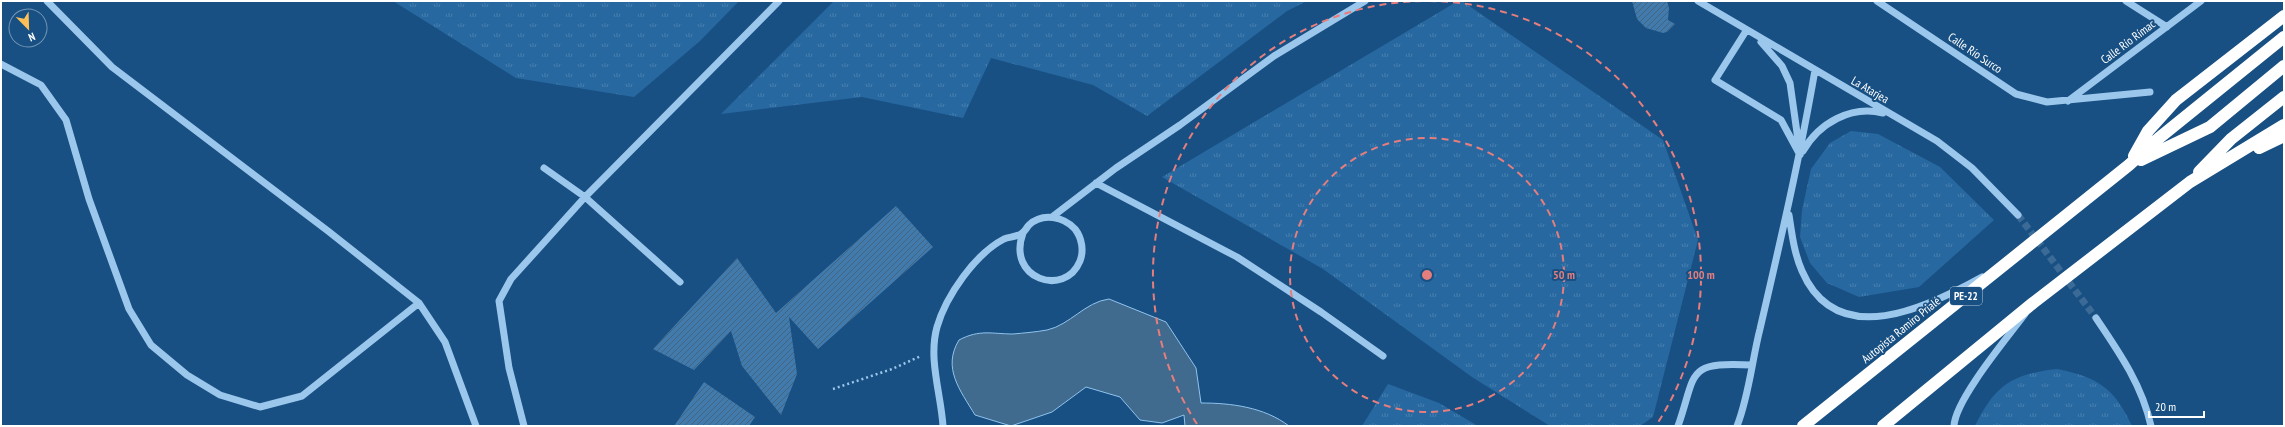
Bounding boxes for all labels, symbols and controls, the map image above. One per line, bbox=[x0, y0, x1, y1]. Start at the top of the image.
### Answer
north arrow bbox=[8, 8, 48, 48]
street label: Calle Río Rímac bbox=[2097, 16, 2159, 67]
street label: Calle Río Surco bbox=[1945, 29, 2005, 76]
text: N bbox=[26, 30, 37, 45]
street label: La Atarjea bbox=[1849, 73, 1892, 106]
text: 50 m bbox=[1553, 267, 1575, 282]
text: 100 m bbox=[1687, 267, 1715, 282]
centre of rings bbox=[1420, 268, 1434, 282]
road number: PE-22 bbox=[1950, 287, 1982, 305]
street label: Autopista Ramiro Prialé bbox=[1858, 293, 1943, 366]
scale bar bbox=[2149, 393, 2204, 419]
text: 20 m bbox=[2155, 399, 2176, 414]

